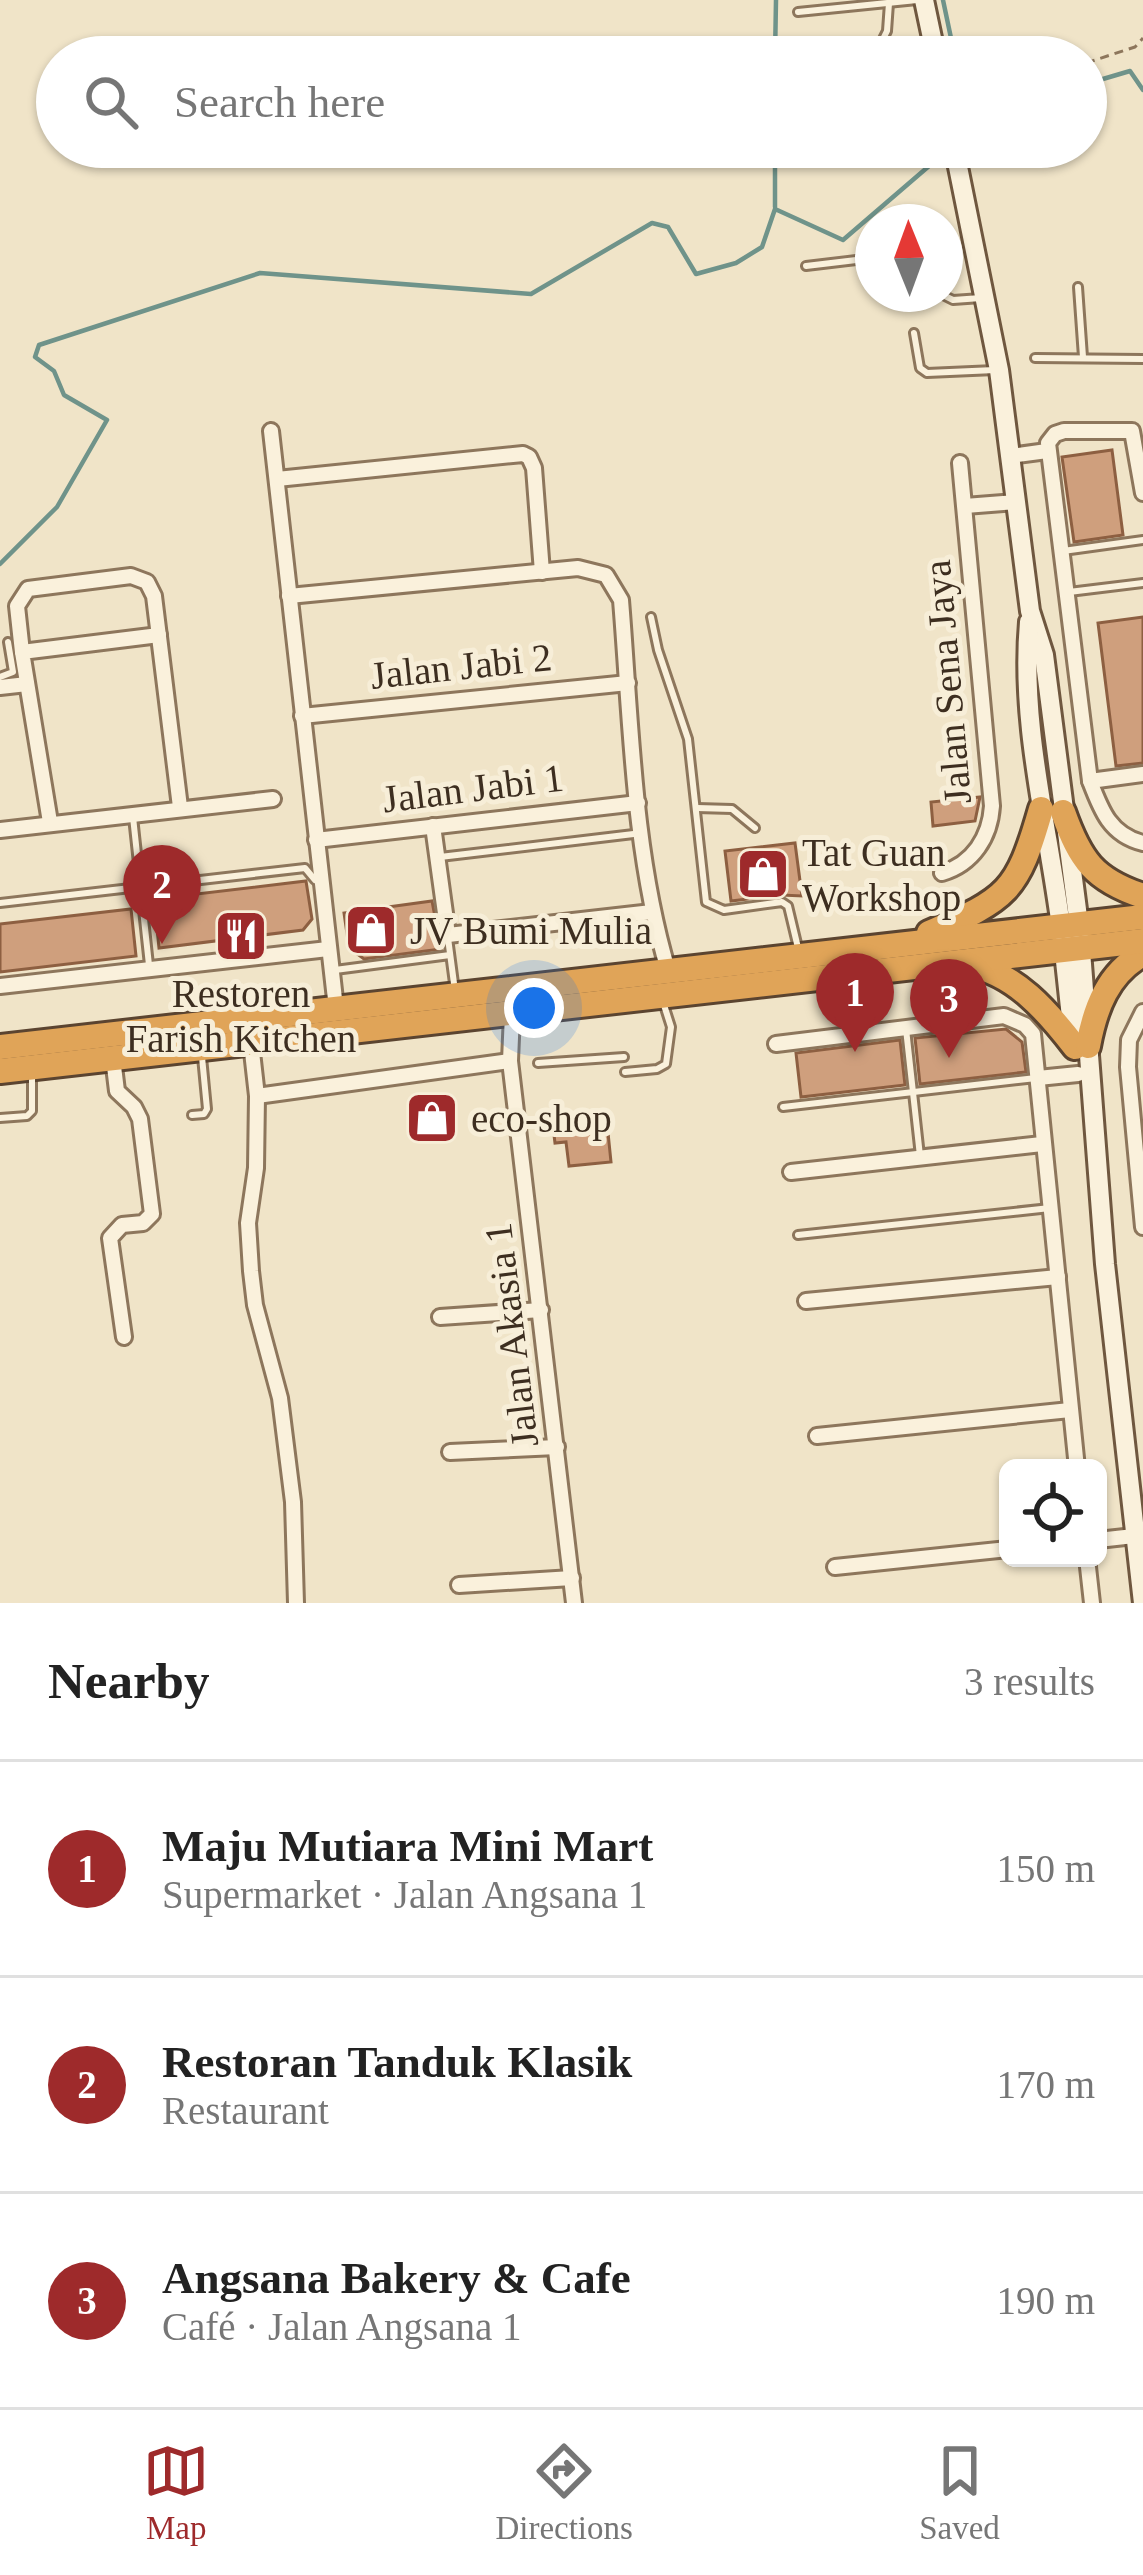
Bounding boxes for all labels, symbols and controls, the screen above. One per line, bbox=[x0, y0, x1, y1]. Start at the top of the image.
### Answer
search box bbox=[36, 36, 1107, 168]
icon: search bbox=[78, 69, 144, 135]
text: Search here bbox=[174, 77, 385, 127]
north arrow bbox=[855, 204, 963, 312]
street label: Jalan Sena Jaya bbox=[915, 558, 980, 806]
street label: Jalan Jabi 2 bbox=[368, 635, 554, 697]
street label: Jalan Jabi 1 bbox=[380, 756, 566, 820]
place label: Tat Guan Workshop bbox=[802, 831, 961, 920]
pin: 2 bbox=[123, 845, 201, 944]
shop icon: Tat Guan Workshop bbox=[735, 846, 791, 902]
shop icon: JV Bumi Mulia bbox=[343, 902, 399, 958]
restaurant icon: Restoren Farish Kitchen bbox=[213, 908, 269, 964]
place label: JV Bumi Mulia bbox=[410, 909, 652, 952]
pin: 1 bbox=[816, 953, 894, 1052]
pin: 3 bbox=[910, 959, 988, 1058]
place label: Restoren Farish Kitchen bbox=[126, 972, 356, 1060]
your location bbox=[504, 978, 564, 1038]
shop icon: eco-shop bbox=[404, 1090, 460, 1146]
place label: eco-shop bbox=[471, 1097, 612, 1141]
street label: Jalan Akasia 1 bbox=[476, 1221, 546, 1449]
map controls bbox=[999, 1459, 1107, 1567]
button: locate bbox=[999, 1459, 1107, 1567]
text: Nearby bbox=[48, 1653, 209, 1709]
text: 3 results bbox=[964, 1660, 1095, 1703]
text: Maju Mutiara Mini Mart bbox=[162, 1821, 653, 1871]
text: 1 bbox=[77, 1847, 97, 1890]
text: 150 m bbox=[996, 1847, 1095, 1890]
text: Supermarket · Jalan Angsana 1 bbox=[162, 1873, 647, 1916]
text: Restoran Tanduk Klasik bbox=[162, 2037, 632, 2087]
text: 2 bbox=[77, 2063, 97, 2106]
text: 170 m bbox=[996, 2063, 1095, 2106]
text: Restaurant bbox=[162, 2089, 329, 2132]
text: Angsana Bakery & Cafe bbox=[162, 2253, 631, 2303]
text: 3 bbox=[77, 2279, 97, 2322]
text: 190 m bbox=[996, 2279, 1095, 2322]
text: Café · Jalan Angsana 1 bbox=[162, 2305, 522, 2348]
tab: Map bbox=[143, 2438, 209, 2547]
tab: Directions bbox=[495, 2438, 633, 2547]
tab: Saved bbox=[919, 2438, 1000, 2547]

